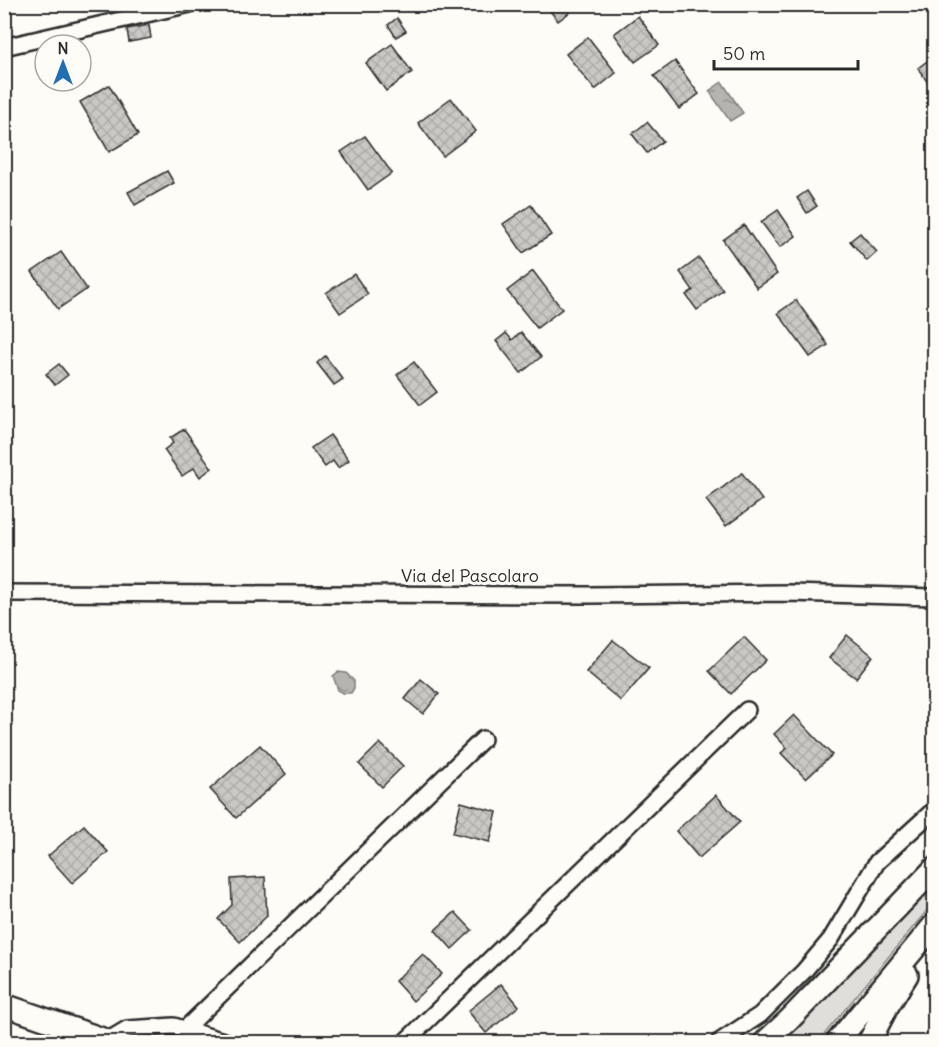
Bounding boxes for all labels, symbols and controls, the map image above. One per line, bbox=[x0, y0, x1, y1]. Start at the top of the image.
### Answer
north arrow bbox=[33, 33, 93, 93]
scale bar bbox=[714, 33, 858, 71]
text: N bbox=[57, 38, 69, 58]
text: 50 m bbox=[723, 42, 765, 65]
street label: Via del Pascolaro bbox=[401, 564, 539, 587]

